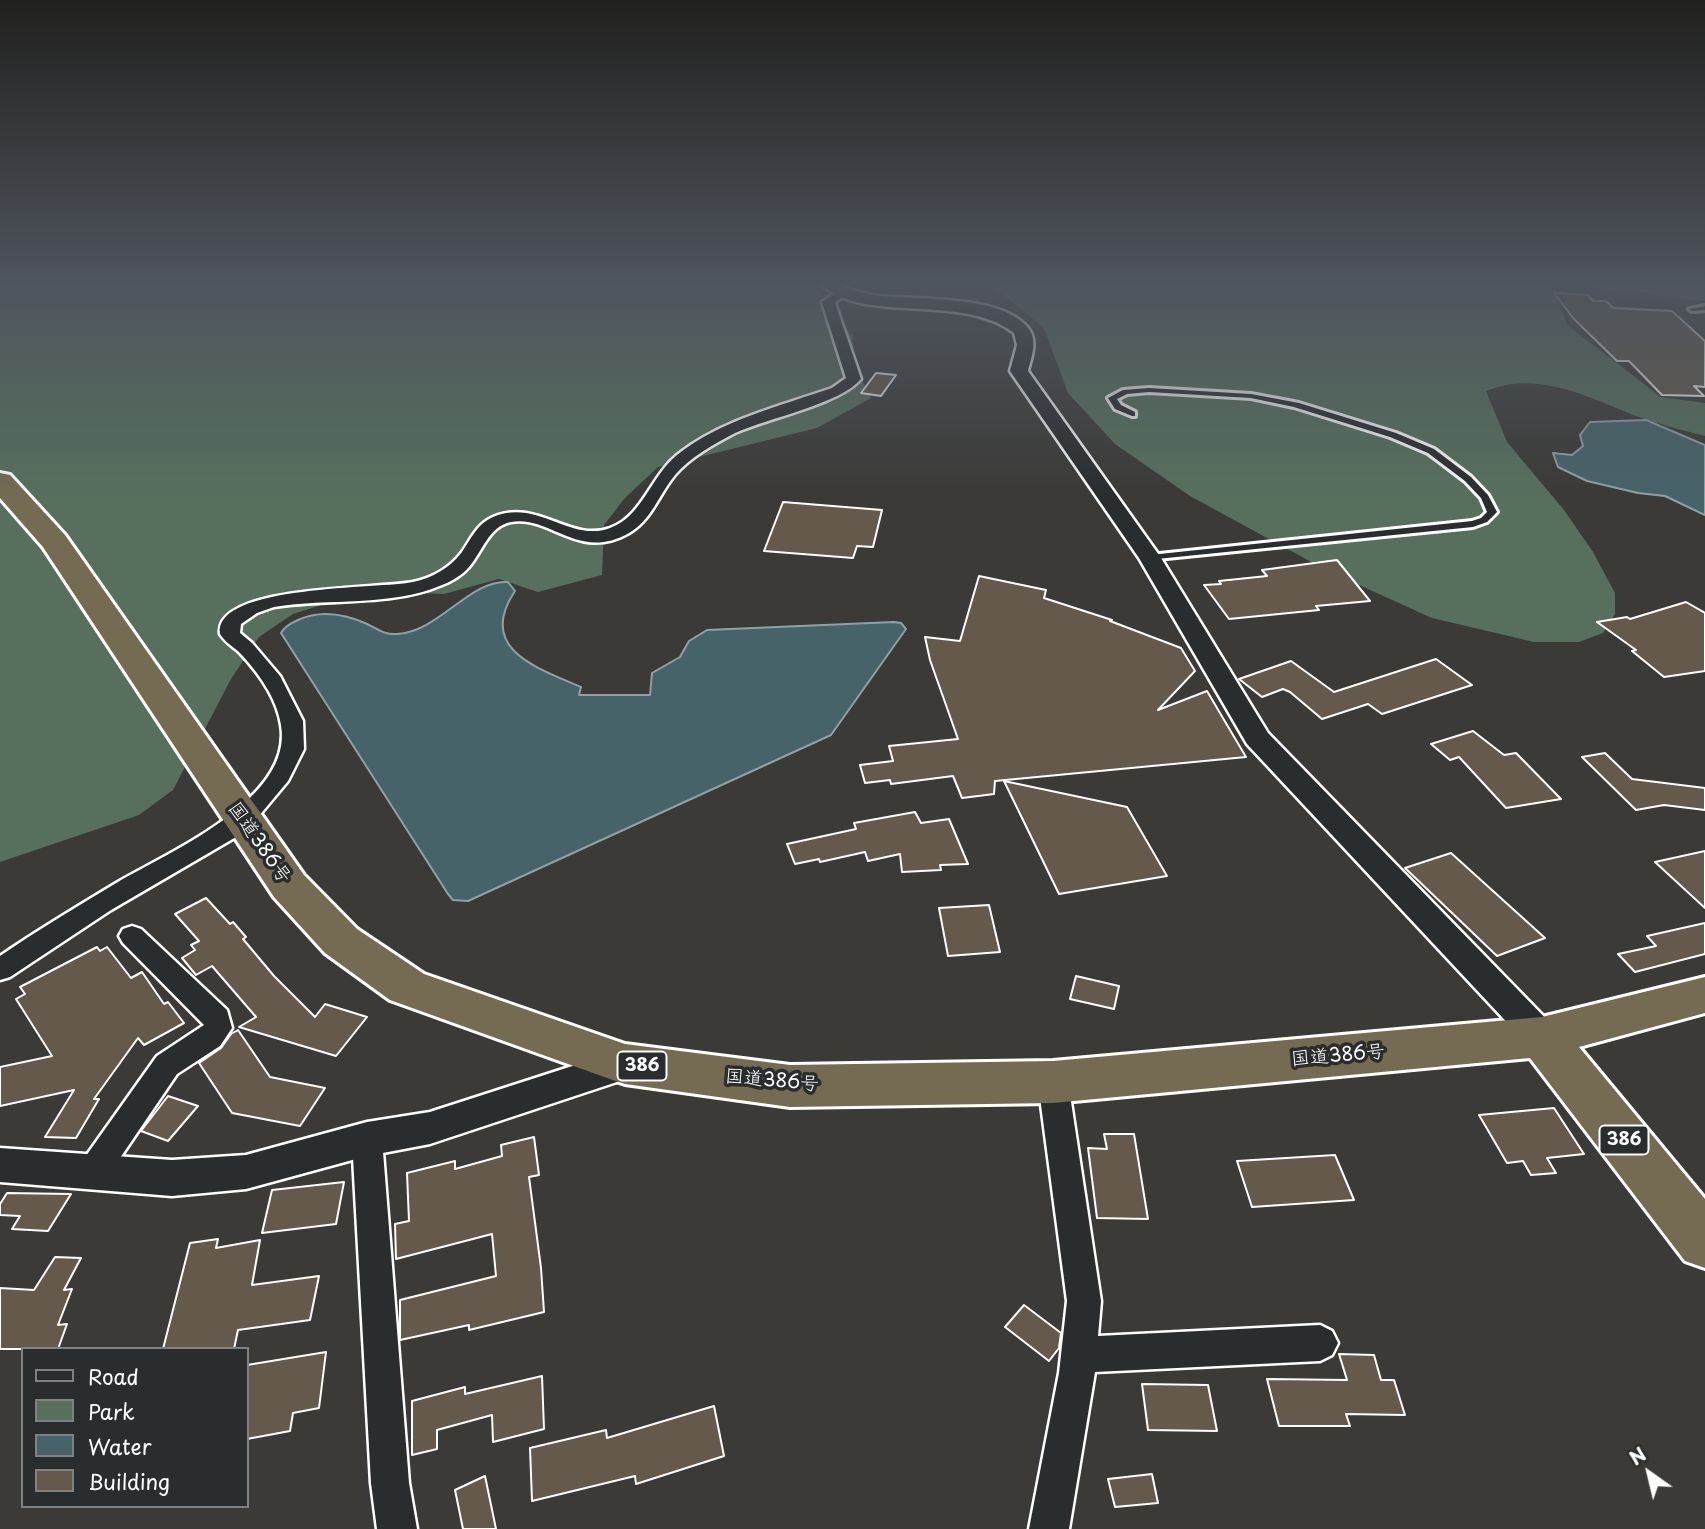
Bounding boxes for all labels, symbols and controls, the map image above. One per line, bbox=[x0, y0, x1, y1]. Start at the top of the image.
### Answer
street label: 国道386号 bbox=[223, 798, 295, 888]
street label: 国道386号 bbox=[1290, 1041, 1386, 1071]
road number: 386 bbox=[618, 1051, 666, 1080]
street label: 国道386号 bbox=[724, 1066, 820, 1096]
road number: 386 bbox=[1600, 1126, 1648, 1154]
legend bbox=[21, 1347, 248, 1508]
text: Road bbox=[88, 1360, 139, 1392]
text: Park bbox=[88, 1395, 135, 1427]
text: Water bbox=[88, 1430, 151, 1462]
north arrow bbox=[1614, 1438, 1684, 1508]
text: N bbox=[1623, 1440, 1651, 1471]
text: Building bbox=[88, 1465, 170, 1497]

